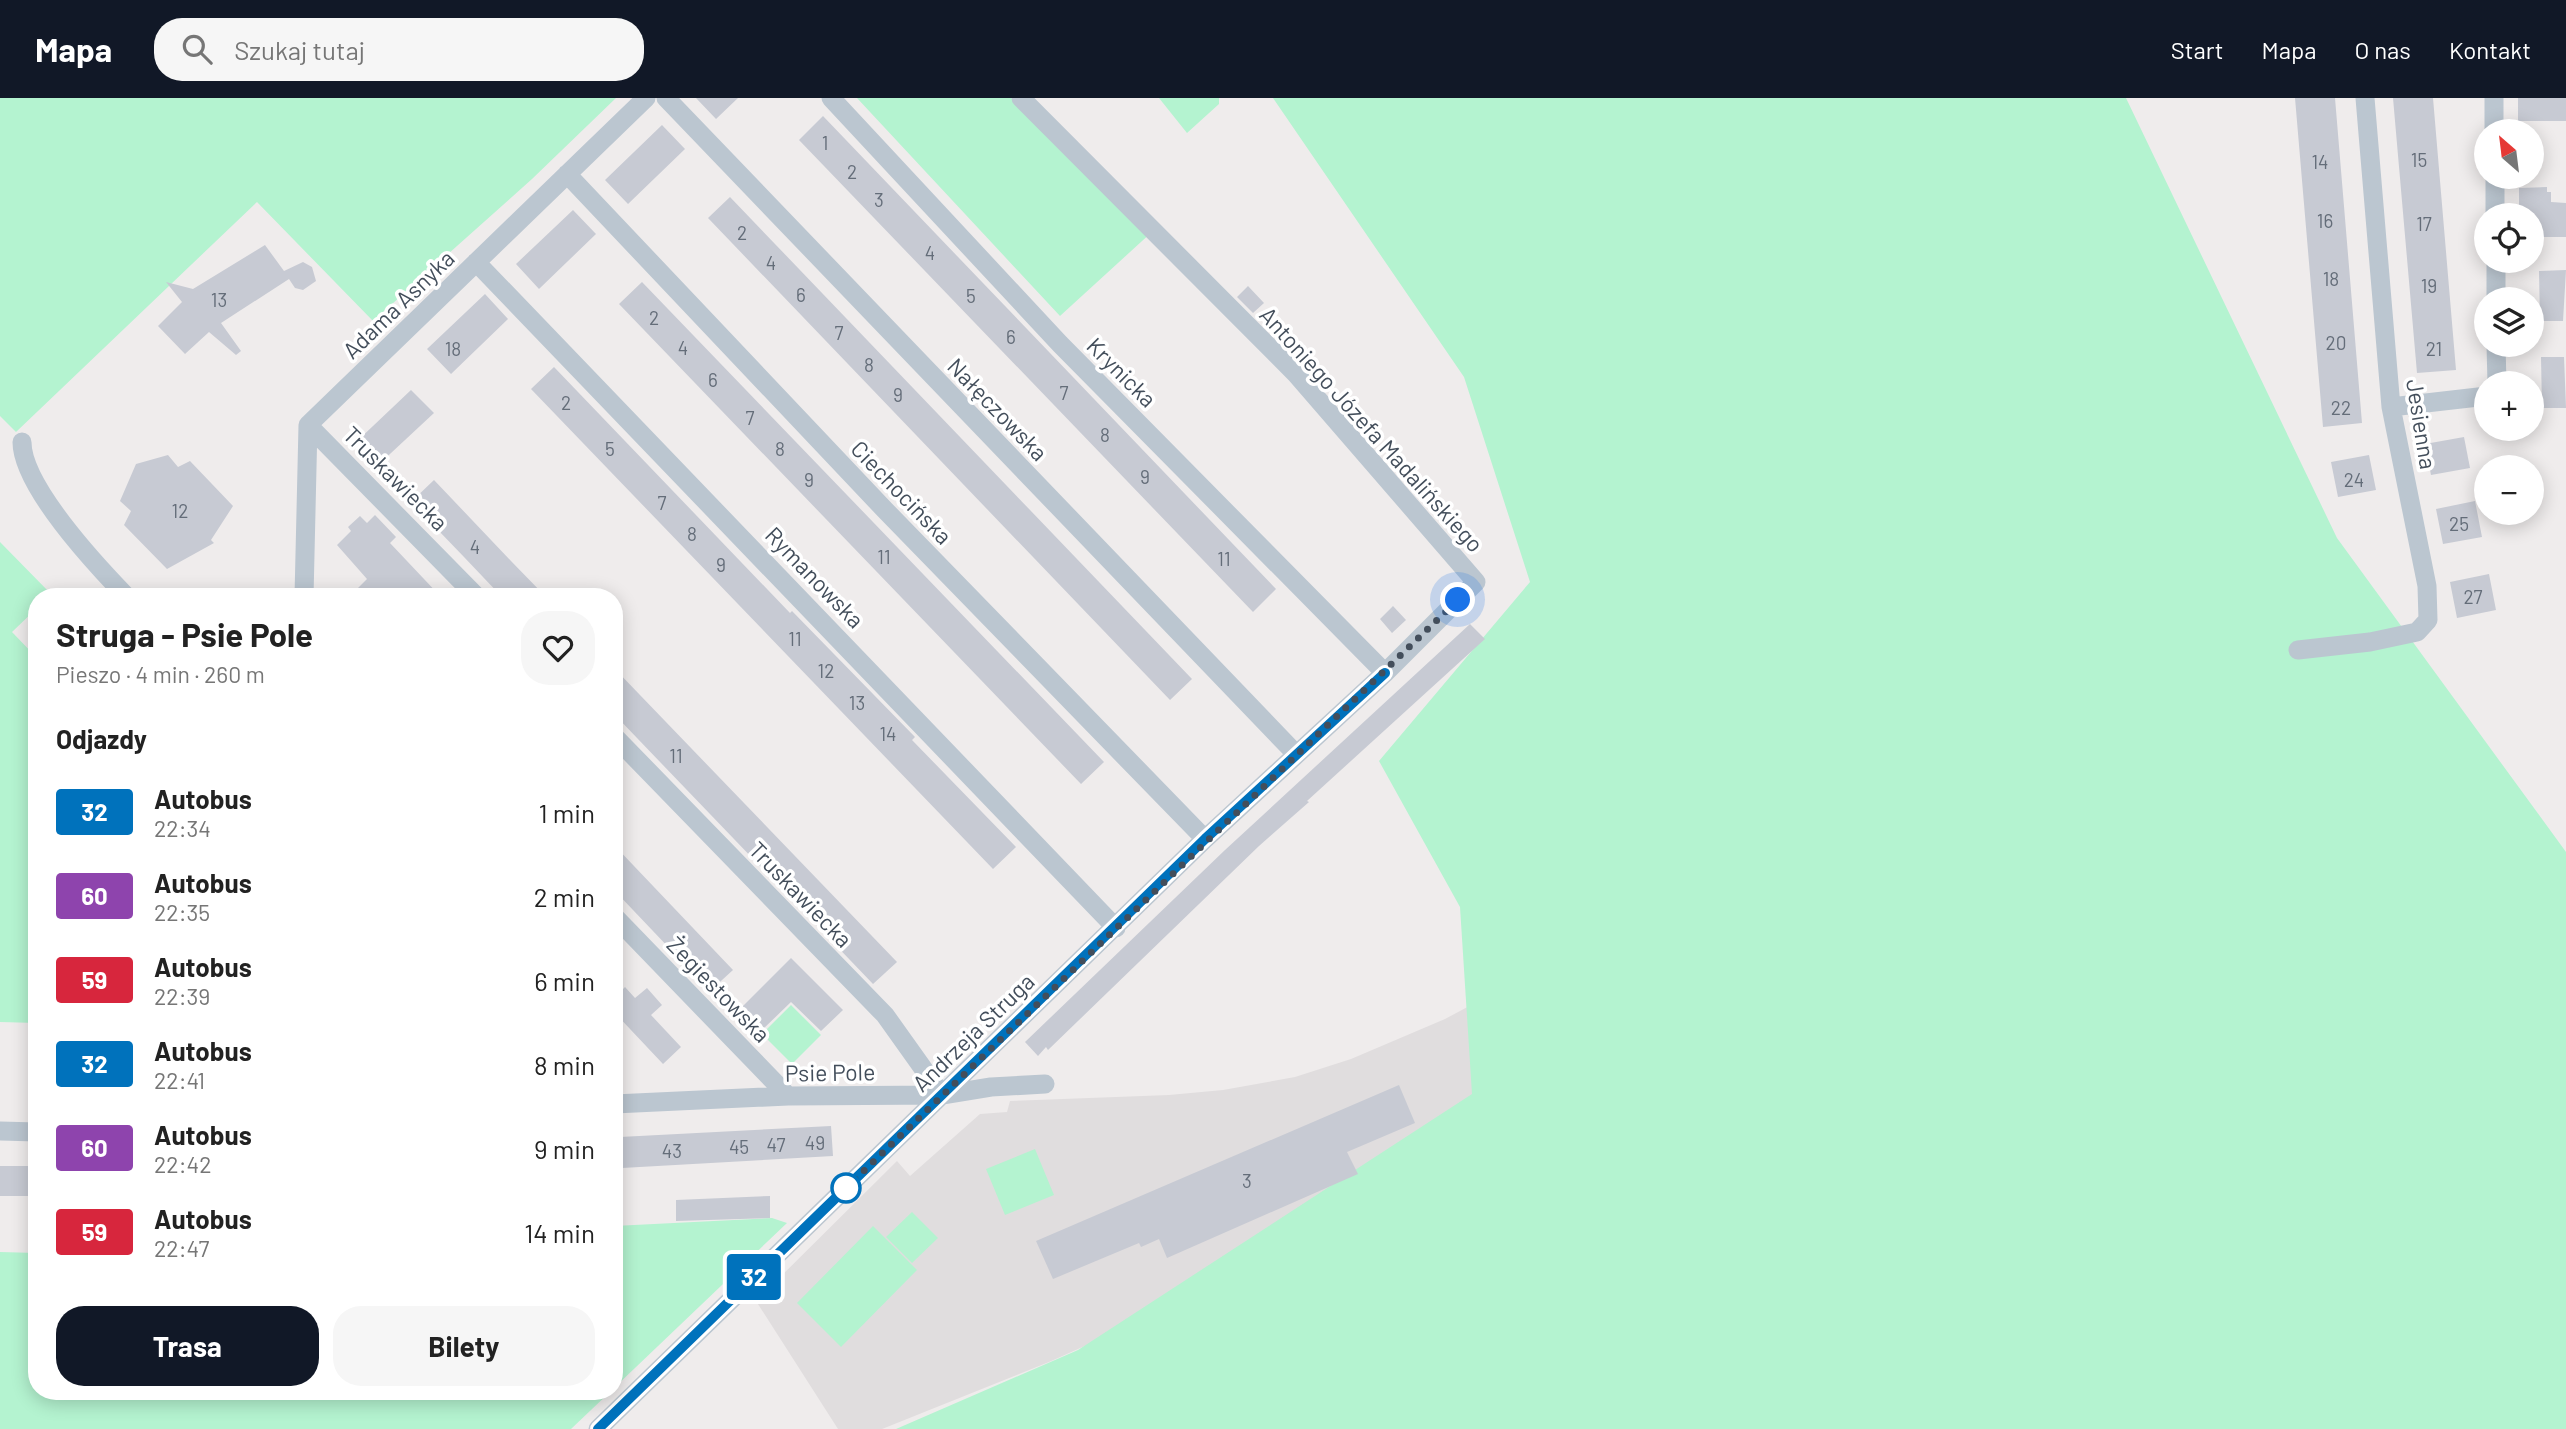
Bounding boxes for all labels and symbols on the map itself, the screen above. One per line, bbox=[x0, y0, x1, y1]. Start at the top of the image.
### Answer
north arrow bbox=[2474, 119, 2544, 189]
house number: 1 bbox=[822, 131, 828, 154]
house number: 15 bbox=[2411, 148, 2427, 171]
house number: 14 bbox=[2311, 150, 2329, 173]
house number: 2 bbox=[847, 160, 857, 183]
house number: 3 bbox=[874, 188, 884, 211]
house number: 16 bbox=[2317, 209, 2333, 232]
house number: 17 bbox=[2416, 212, 2432, 235]
house number: 2 bbox=[737, 221, 747, 244]
house number: 4 bbox=[925, 241, 935, 264]
street label: Adama Asnyka bbox=[336, 244, 460, 364]
house number: 4 bbox=[766, 251, 776, 274]
house number: 18 bbox=[2323, 267, 2339, 290]
house number: 19 bbox=[2421, 274, 2437, 297]
house number: 6 bbox=[796, 283, 806, 306]
house number: 5 bbox=[966, 284, 976, 307]
house number: 13 bbox=[211, 288, 227, 311]
street label: Antoniego Józefa Madalińskiego bbox=[1254, 301, 1490, 557]
house number: 2 bbox=[649, 306, 659, 329]
house number: 7 bbox=[835, 321, 844, 344]
house number: 6 bbox=[1006, 325, 1016, 348]
street label: Krynicka bbox=[1081, 331, 1163, 413]
house number: 20 bbox=[2326, 331, 2346, 354]
house number: 4 bbox=[678, 336, 688, 359]
house number: 18 bbox=[445, 337, 461, 360]
house number: 21 bbox=[2426, 337, 2442, 360]
street label: Nałęczowska bbox=[942, 352, 1054, 466]
house number: 8 bbox=[864, 353, 874, 376]
house number: 6 bbox=[708, 368, 718, 391]
street label: Jesienna bbox=[2401, 377, 2443, 471]
house number: 7 bbox=[1060, 381, 1069, 404]
house number: 9 bbox=[893, 383, 903, 406]
house number: 2 bbox=[561, 391, 571, 414]
house number: 22 bbox=[2331, 396, 2351, 419]
house number: 7 bbox=[746, 406, 755, 429]
street label: Truskawiecka bbox=[338, 420, 454, 536]
house number: 8 bbox=[1100, 423, 1110, 446]
street label: Ciechocińska bbox=[846, 434, 958, 550]
house number: 5 bbox=[605, 437, 615, 460]
house number: 8 bbox=[775, 437, 785, 460]
house number: 9 bbox=[1140, 465, 1150, 488]
house number: 9 bbox=[804, 468, 814, 491]
house number: 24 bbox=[2344, 468, 2364, 491]
house number: 7 bbox=[658, 491, 667, 514]
house number: 12 bbox=[172, 499, 188, 522]
house number: 25 bbox=[2449, 512, 2469, 535]
street label: Rymanowska bbox=[760, 521, 870, 633]
house number: 8 bbox=[687, 522, 697, 545]
house number: 4 bbox=[470, 535, 480, 558]
house number: 11 bbox=[877, 545, 891, 568]
house number: 11 bbox=[1217, 547, 1231, 570]
house number: 9 bbox=[716, 553, 726, 576]
your location bbox=[1440, 582, 1475, 617]
house number: 27 bbox=[2463, 585, 2483, 608]
house number: 11 bbox=[788, 627, 802, 650]
house number: 12 bbox=[818, 659, 834, 682]
house number: 13 bbox=[849, 691, 865, 714]
house number: 14 bbox=[879, 722, 897, 745]
house number: 11 bbox=[669, 744, 683, 767]
street label: Truskawiecka bbox=[744, 835, 858, 953]
street label: Żegiestowska bbox=[662, 930, 776, 1048]
street label: Andrzeja Struga bbox=[906, 967, 1040, 1097]
street label: Psie Pole bbox=[785, 1057, 875, 1087]
house number: 49 bbox=[805, 1131, 825, 1154]
house number: 47 bbox=[767, 1133, 785, 1156]
house number: 45 bbox=[729, 1135, 749, 1158]
house number: 43 bbox=[662, 1139, 682, 1162]
house number: 3 bbox=[1242, 1169, 1252, 1192]
unlabelled marker bbox=[831, 1173, 861, 1203]
line badge: 32 bbox=[722, 1254, 786, 1300]

